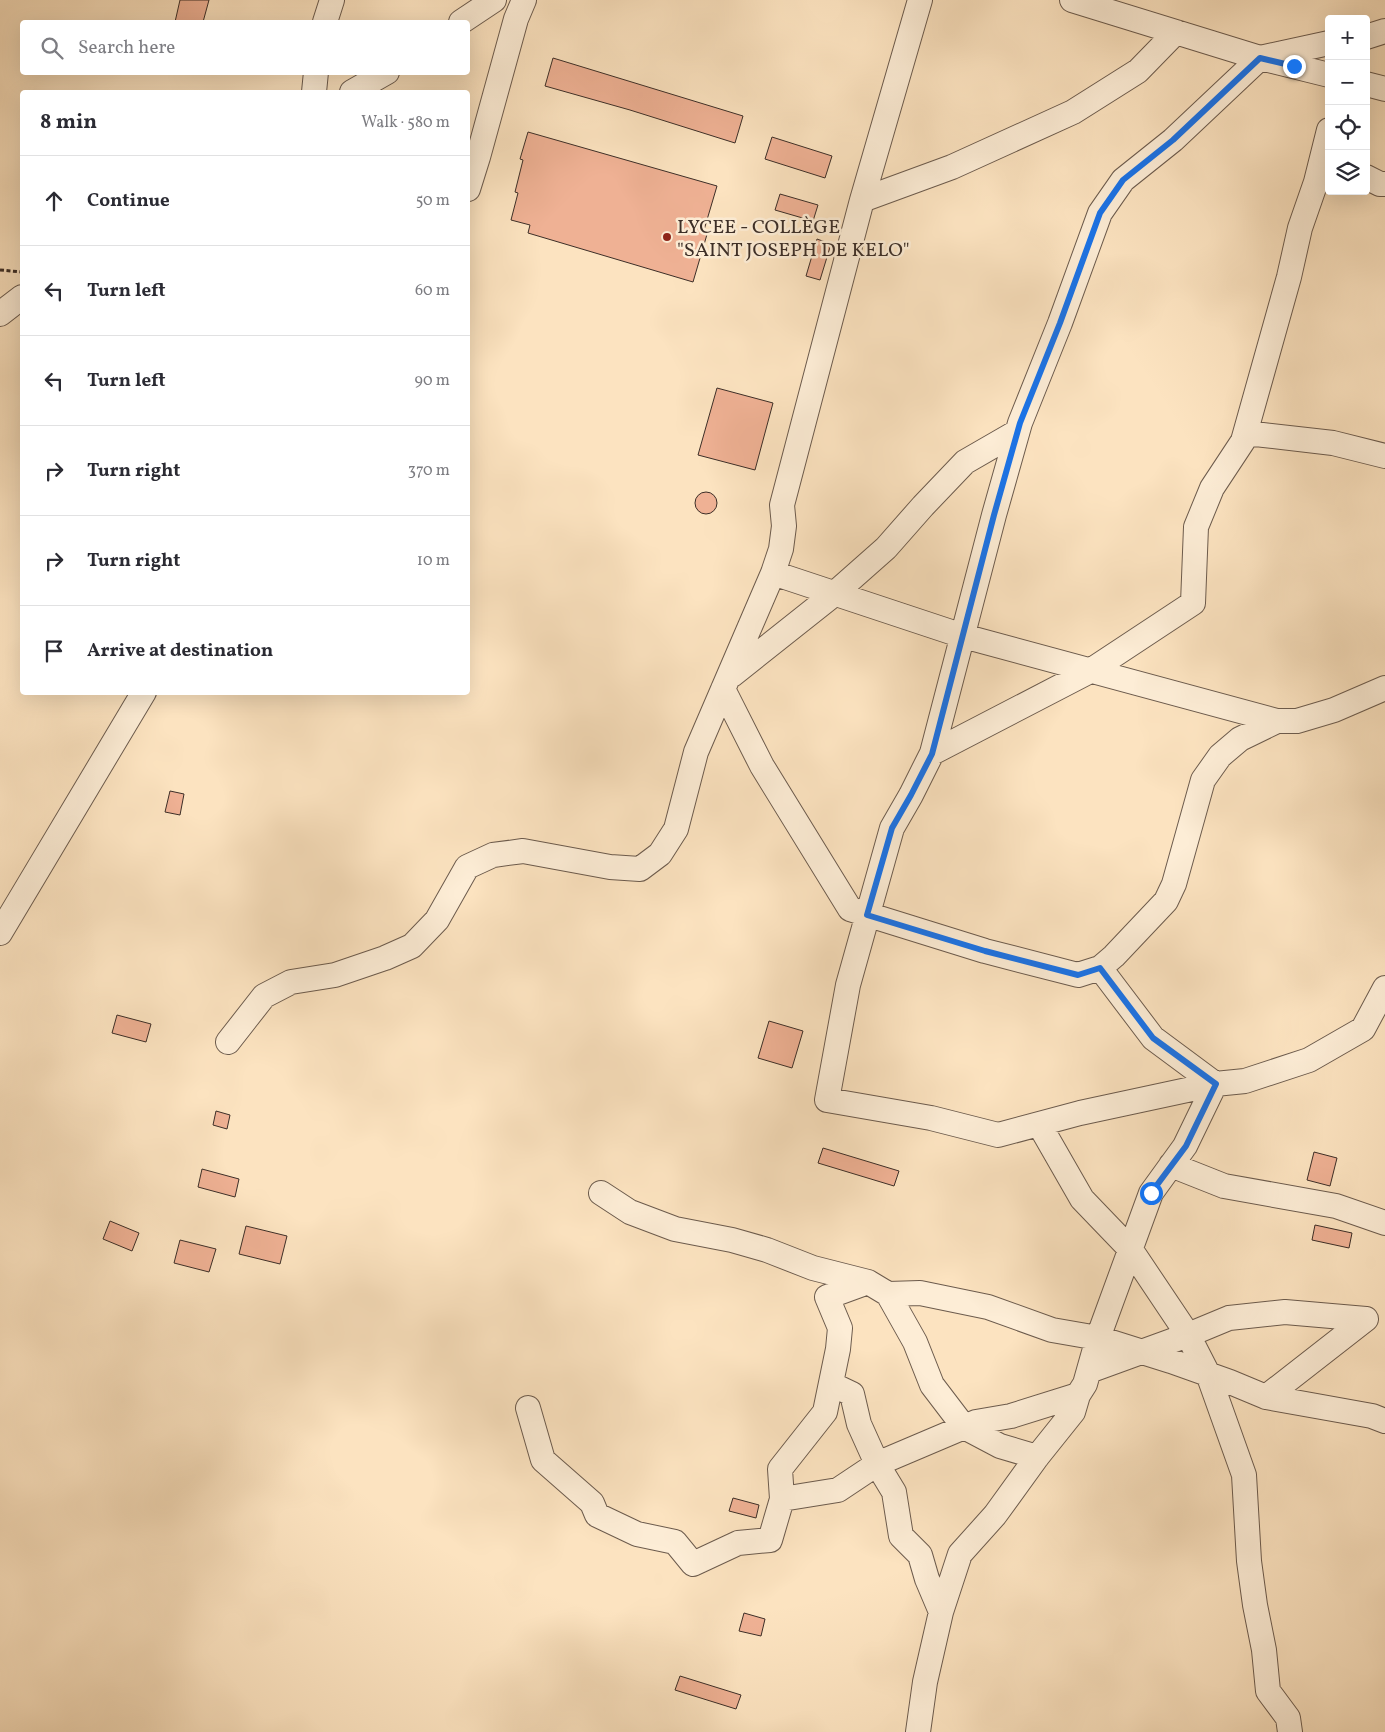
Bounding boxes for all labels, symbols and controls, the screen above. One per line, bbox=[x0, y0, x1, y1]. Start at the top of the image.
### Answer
map controls bbox=[1325, 15, 1370, 195]
button: + bbox=[1325, 15, 1370, 60]
search box bbox=[20, 20, 470, 75]
icon: search bbox=[38, 34, 66, 62]
text: Search here bbox=[78, 35, 175, 61]
route end bbox=[1283, 55, 1306, 78]
button: − bbox=[1325, 60, 1370, 105]
button: locate bbox=[1325, 105, 1370, 150]
text: 8 min bbox=[40, 108, 97, 137]
text: Walk · 580 m bbox=[361, 112, 450, 134]
button: layers bbox=[1325, 150, 1370, 195]
icon: ahead bbox=[40, 187, 68, 215]
text: Continue bbox=[87, 188, 170, 214]
text: 50 m bbox=[416, 190, 450, 212]
place label: LYCEE - COLLÈGE "SAINT JOSEPH DE KELO" bbox=[677, 214, 910, 265]
marker: LYCEE - COLLÈGE "SAINT JOSEPH DE KELO" bbox=[661, 231, 673, 243]
icon: left bbox=[40, 277, 68, 305]
text: Turn left bbox=[87, 278, 166, 304]
text: 60 m bbox=[415, 280, 450, 302]
icon: left bbox=[40, 367, 68, 395]
text: Turn left bbox=[87, 368, 166, 394]
text: 90 m bbox=[414, 370, 450, 392]
icon: right bbox=[40, 457, 68, 485]
text: Turn right bbox=[87, 458, 180, 484]
text: 370 m bbox=[408, 460, 450, 482]
icon: right bbox=[40, 547, 68, 575]
text: Turn right bbox=[87, 548, 180, 574]
text: 10 m bbox=[417, 550, 450, 572]
icon: arrive bbox=[40, 637, 68, 665]
text: Arrive at destination bbox=[87, 638, 273, 664]
route start bbox=[1140, 1182, 1163, 1205]

